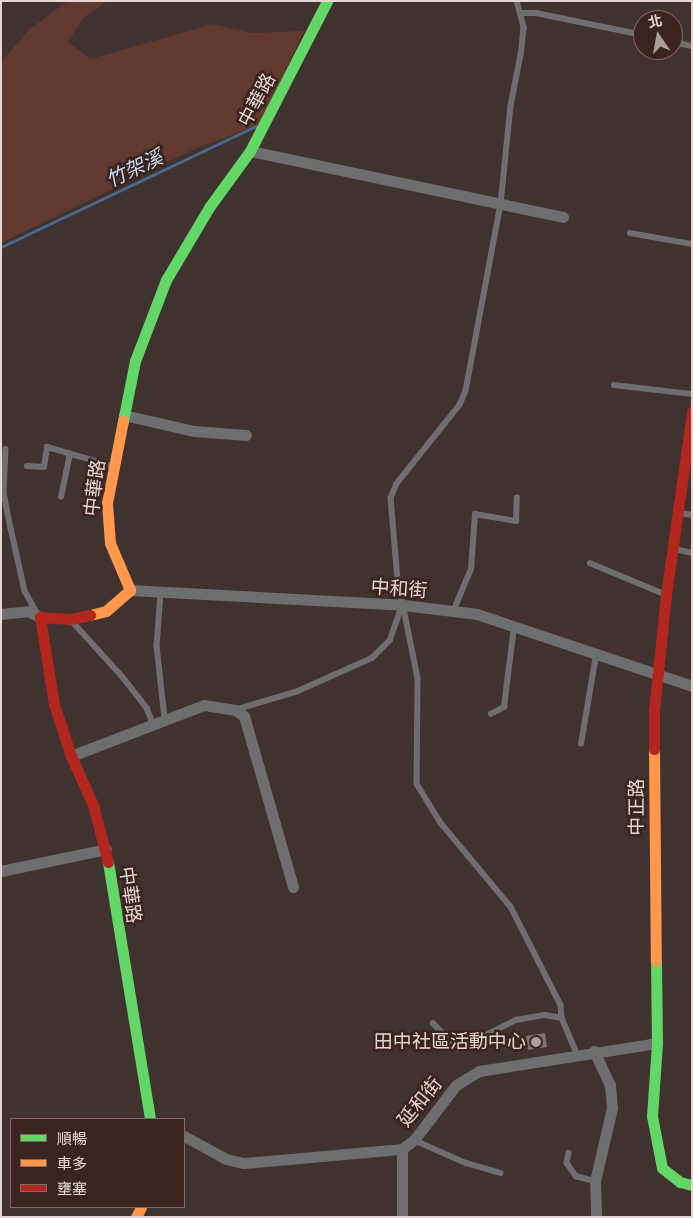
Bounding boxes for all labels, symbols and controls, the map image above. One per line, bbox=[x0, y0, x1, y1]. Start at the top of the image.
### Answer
north arrow bbox=[633, 10, 683, 60]
text: 北 bbox=[646, 11, 664, 32]
street label: 中華路 bbox=[234, 69, 280, 131]
water label: 竹架溪 bbox=[102, 144, 166, 192]
street label: 中華路 bbox=[80, 458, 110, 518]
street label: 中和街 bbox=[370, 576, 428, 602]
street label: 中正路 bbox=[626, 779, 648, 835]
street label: 中華路 bbox=[115, 865, 145, 925]
place label: 田中社區活動中心 bbox=[374, 1031, 526, 1053]
marker: 田中社區活動中心 bbox=[530, 1036, 542, 1048]
street label: 延和街 bbox=[393, 1073, 447, 1131]
legend bbox=[10, 1118, 185, 1208]
text: 順暢 bbox=[57, 1129, 87, 1148]
text: 車多 bbox=[57, 1154, 87, 1173]
text: 壅塞 bbox=[57, 1179, 87, 1198]

